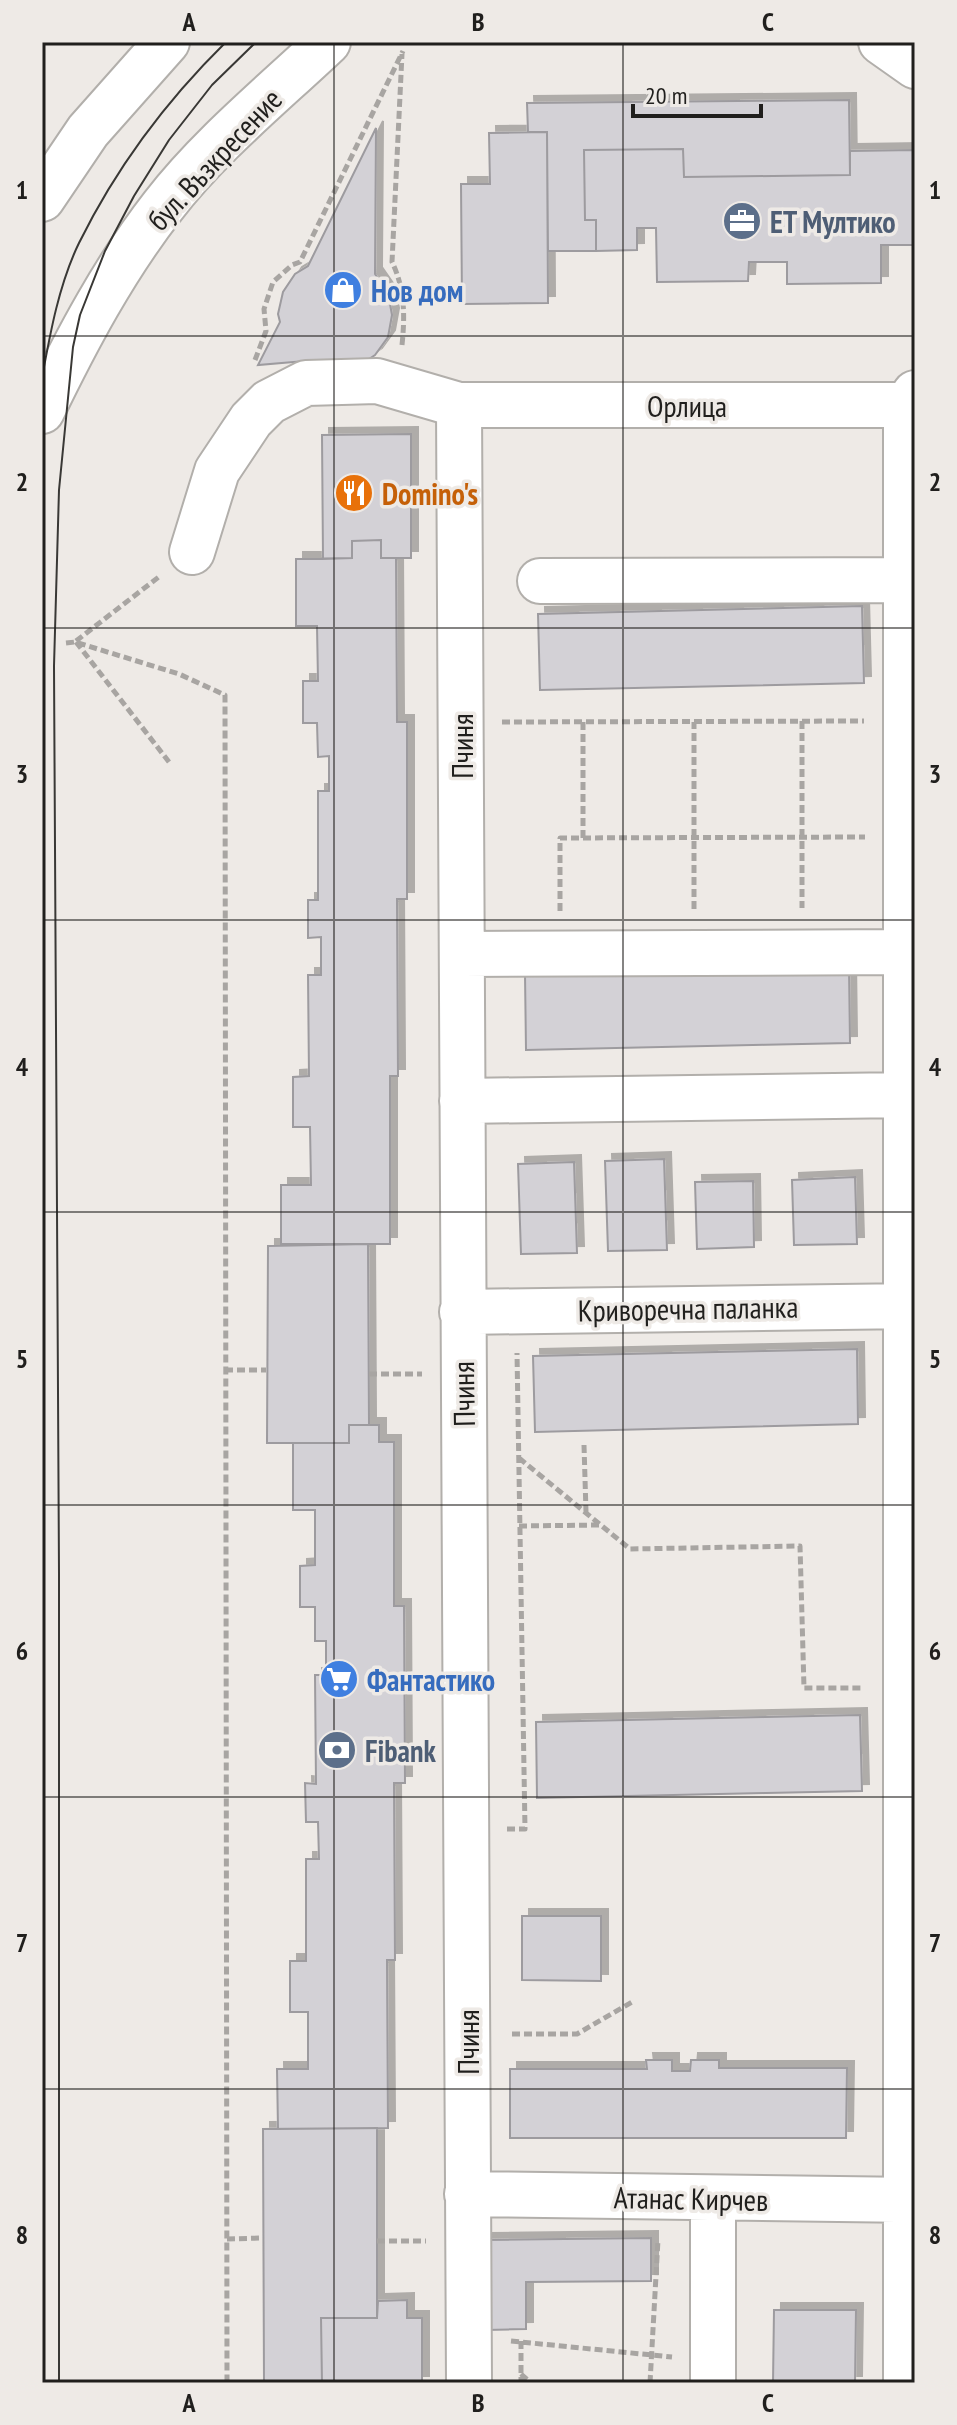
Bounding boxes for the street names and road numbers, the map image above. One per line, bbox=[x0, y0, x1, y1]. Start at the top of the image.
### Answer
street label: бул. Възкресение bbox=[138, 80, 290, 238]
street label: Орлица bbox=[647, 386, 727, 425]
street label: Пчиня bbox=[442, 713, 481, 779]
street label: Криворечна паланка bbox=[577, 1287, 799, 1329]
street label: Пчиня bbox=[443, 1361, 483, 1427]
street label: Пчиня bbox=[448, 2009, 487, 2075]
street label: Атанас Кирчев bbox=[613, 2177, 769, 2219]

